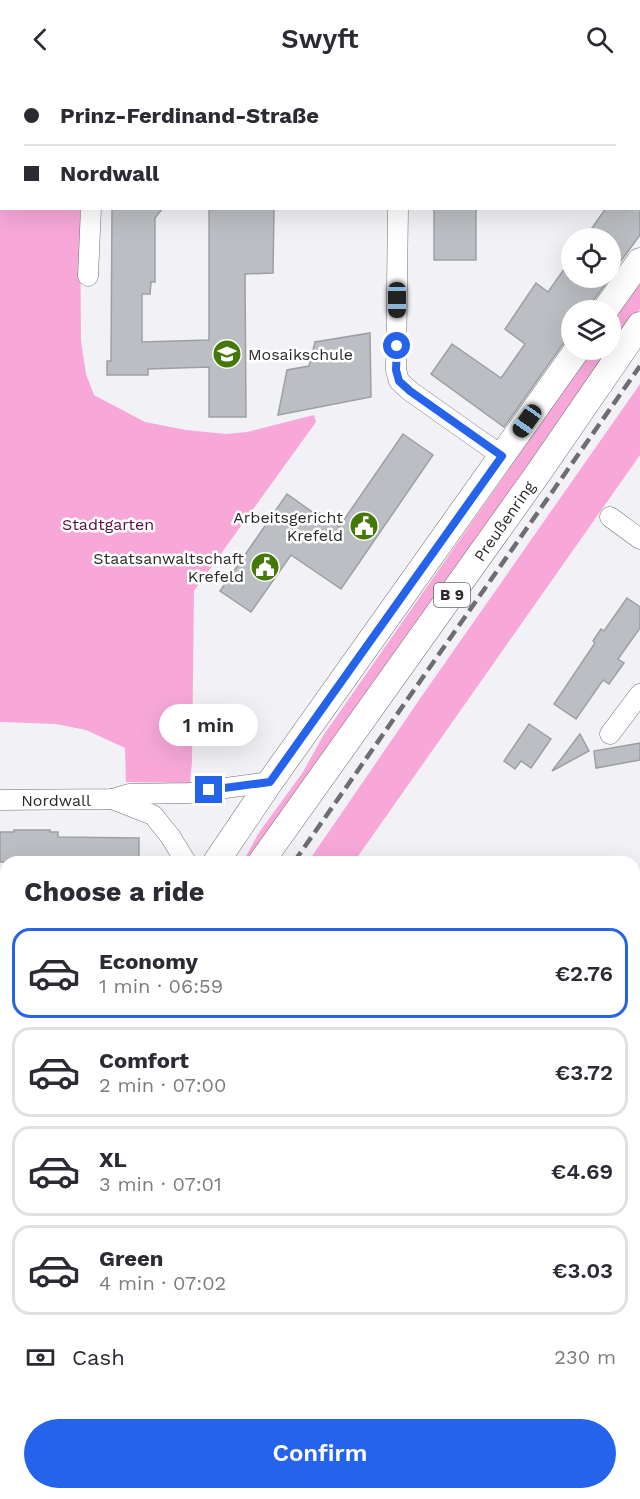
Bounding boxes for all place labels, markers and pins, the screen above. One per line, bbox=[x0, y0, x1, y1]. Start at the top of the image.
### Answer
school or university icon: Mosaikschule bbox=[211, 338, 243, 370]
place label: Mosaikschule bbox=[248, 345, 353, 364]
place label: Arbeitsgericht Krefeld bbox=[233, 508, 343, 545]
public building icon: Arbeitsgericht Krefeld bbox=[348, 510, 380, 542]
place label: Staatsanwaltschaft Krefeld bbox=[93, 549, 244, 586]
public building icon: Staatsanwaltschaft Krefeld bbox=[249, 551, 281, 583]

